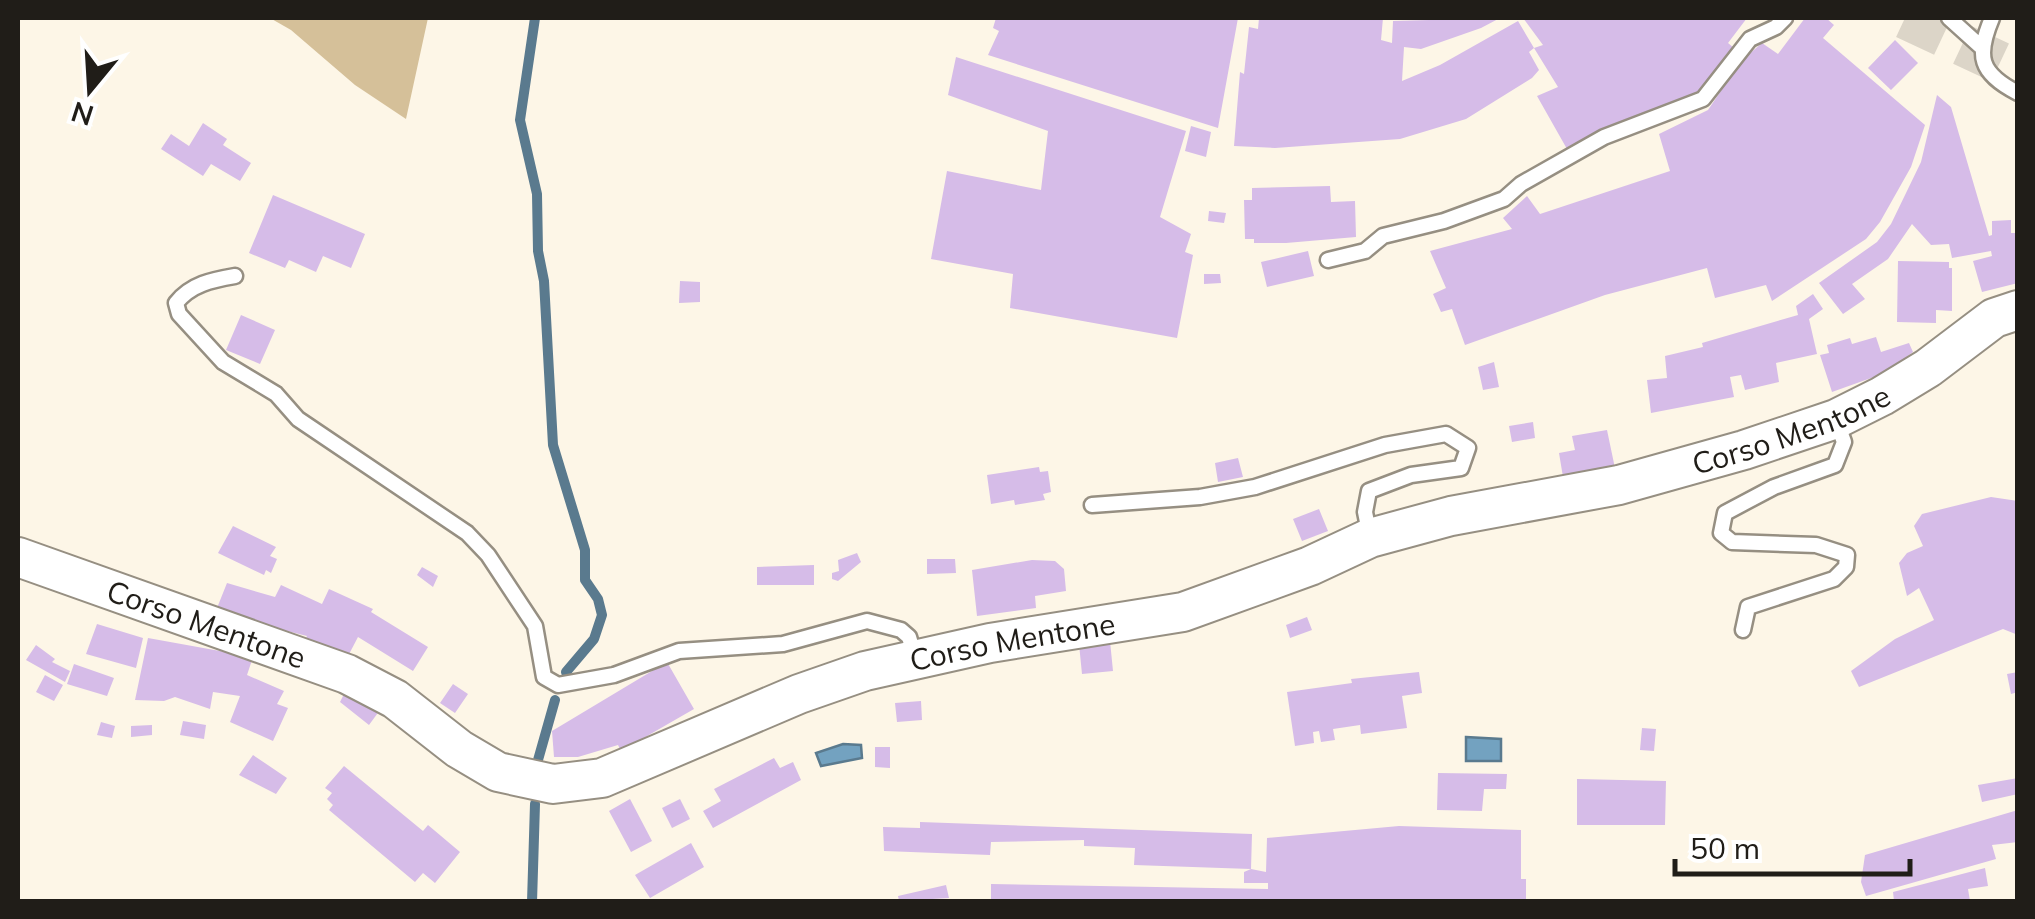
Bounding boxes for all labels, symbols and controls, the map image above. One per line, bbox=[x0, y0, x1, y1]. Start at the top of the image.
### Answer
north arrow bbox=[40, 40, 140, 140]
text: N bbox=[67, 94, 98, 134]
street label: Corso Mentone bbox=[1688, 376, 1897, 483]
street label: Corso Mentone bbox=[102, 571, 311, 677]
street label: Corso Mentone bbox=[906, 604, 1118, 679]
scale bar bbox=[1675, 814, 1910, 876]
text: 50 m bbox=[1690, 829, 1760, 867]

